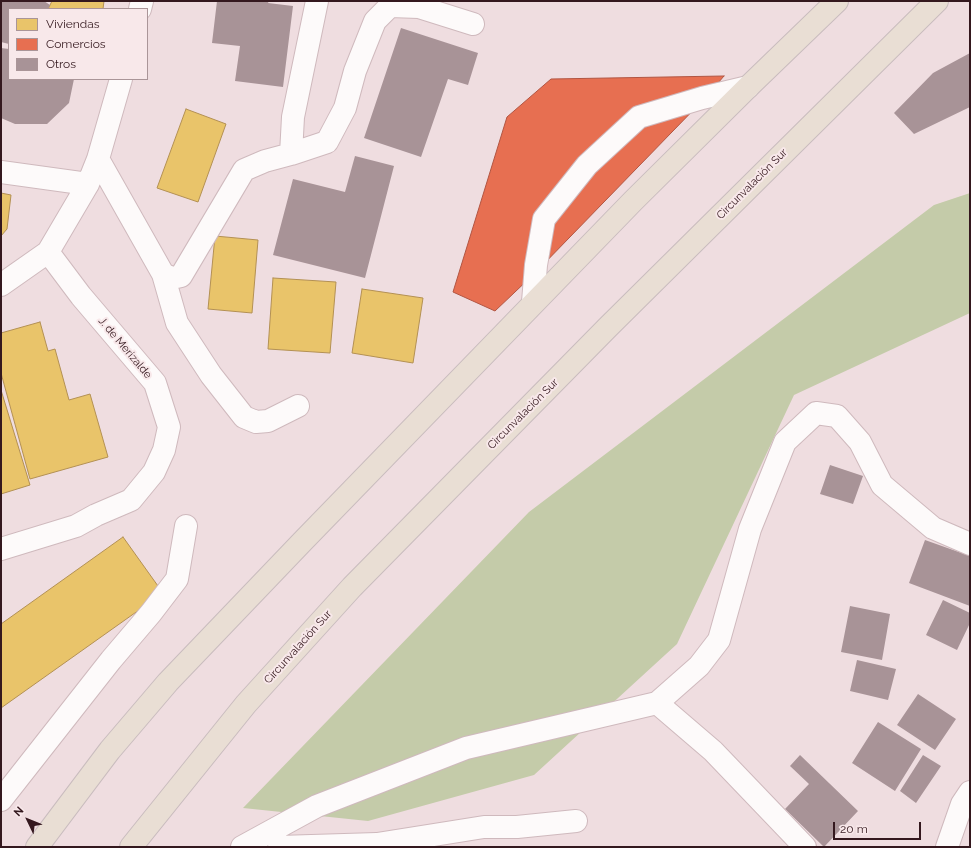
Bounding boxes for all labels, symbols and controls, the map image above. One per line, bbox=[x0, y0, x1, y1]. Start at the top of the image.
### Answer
legend bbox=[8, 8, 148, 80]
text: Viviendas bbox=[46, 17, 100, 31]
text: Comercios bbox=[46, 37, 106, 51]
text: Otros bbox=[46, 57, 76, 71]
street label: Circunvalación Sur bbox=[714, 146, 790, 222]
street label: J. de Merizalde bbox=[95, 315, 155, 381]
street label: Circunvalación Sur bbox=[485, 376, 561, 452]
street label: Circunvalación Sur bbox=[261, 607, 335, 687]
north arrow bbox=[8, 800, 48, 840]
text: N bbox=[11, 804, 26, 819]
scale bar bbox=[835, 814, 923, 840]
text: 20 m bbox=[840, 822, 868, 836]

